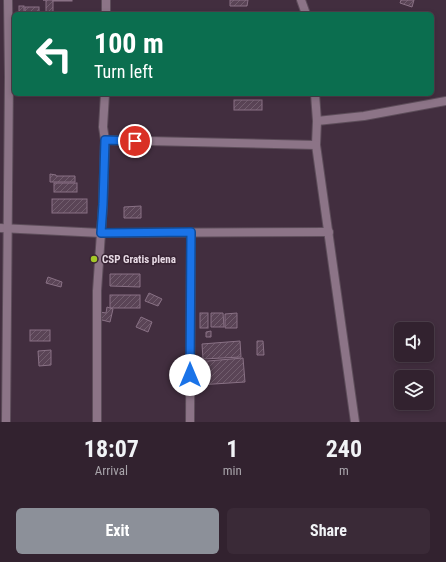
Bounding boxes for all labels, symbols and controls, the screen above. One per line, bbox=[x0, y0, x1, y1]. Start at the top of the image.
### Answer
text: 100 m bbox=[94, 27, 164, 60]
icon: left bbox=[28, 28, 80, 80]
text: Turn left bbox=[94, 61, 153, 82]
pin bbox=[118, 124, 152, 158]
icon: arrive bbox=[124, 130, 146, 152]
place label: CSP Gratis plena bbox=[102, 253, 176, 266]
marker: CSP Gratis plena bbox=[89, 254, 99, 264]
map controls bbox=[394, 322, 434, 410]
button: sound bbox=[394, 322, 434, 362]
position arrow bbox=[169, 354, 211, 396]
button: layers bbox=[394, 370, 434, 410]
text: 18:07 bbox=[84, 435, 139, 463]
text: 1 bbox=[226, 435, 238, 463]
text: 240 bbox=[326, 435, 362, 463]
text: Arrival bbox=[95, 463, 128, 478]
text: min bbox=[223, 463, 242, 478]
text: m bbox=[339, 463, 349, 478]
button: Exit bbox=[16, 508, 219, 554]
button: Share bbox=[227, 508, 430, 554]

